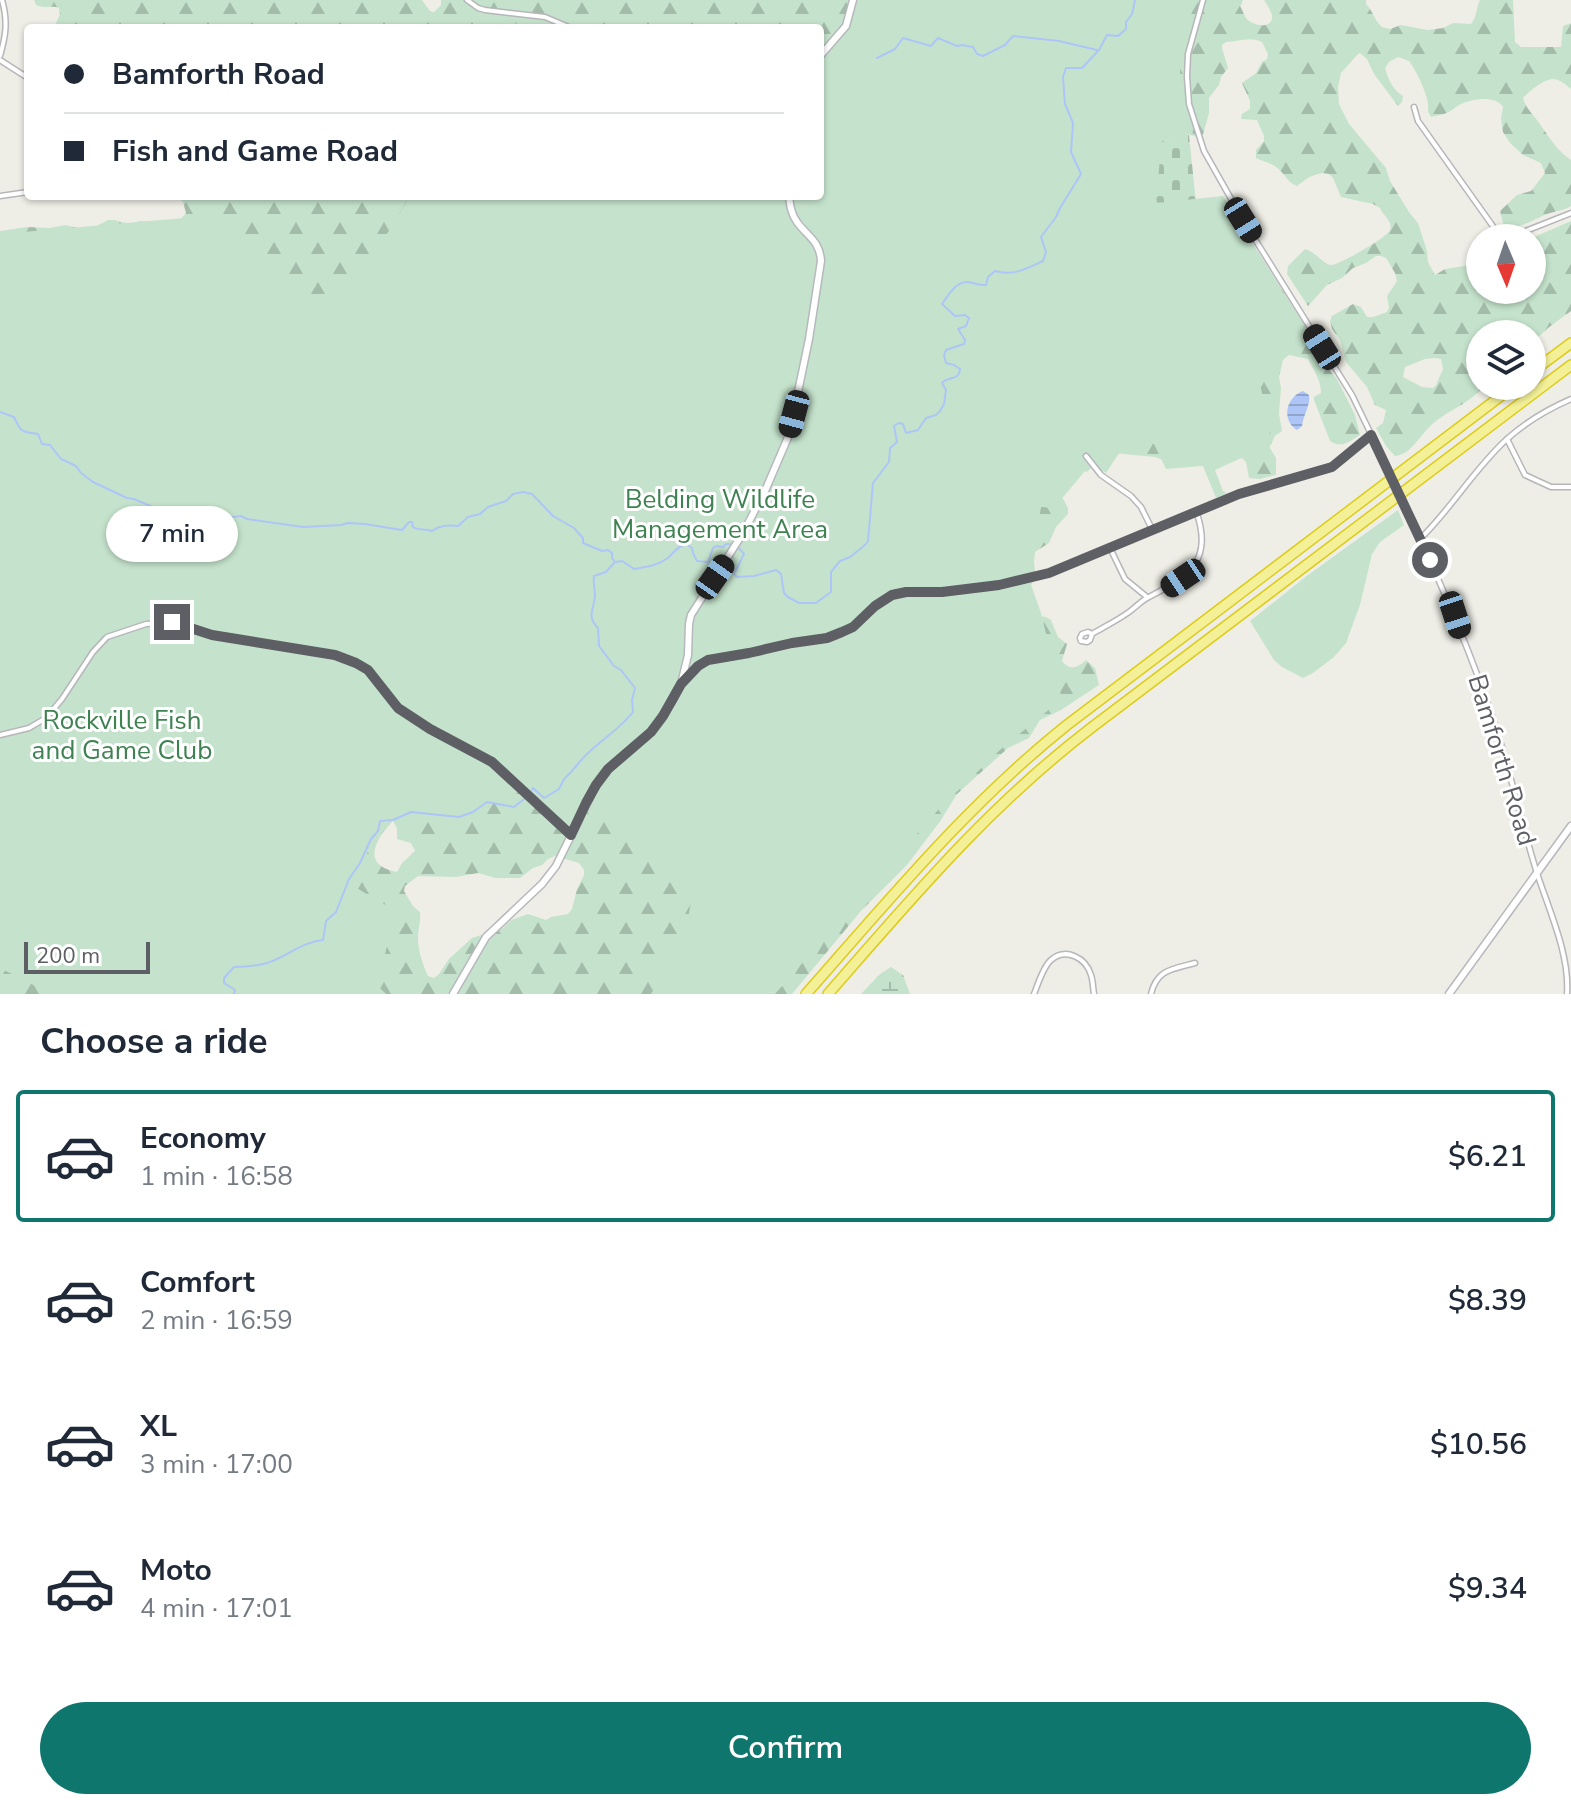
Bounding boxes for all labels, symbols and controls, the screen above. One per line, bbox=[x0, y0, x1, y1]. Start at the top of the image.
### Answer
text: Bamforth Road bbox=[112, 54, 325, 95]
text: Fish and Game Road bbox=[112, 131, 398, 172]
car bbox=[1220, 193, 1266, 247]
north arrow bbox=[1466, 224, 1546, 304]
map controls bbox=[1466, 224, 1546, 400]
car bbox=[1299, 320, 1345, 374]
button: layers bbox=[1466, 320, 1546, 400]
car bbox=[776, 388, 812, 440]
park label: Belding Wildlife Management Area bbox=[612, 482, 828, 547]
callout: 7 min bbox=[106, 506, 238, 562]
text: 7 min bbox=[139, 516, 205, 551]
route start bbox=[1412, 542, 1448, 578]
car bbox=[691, 550, 739, 604]
car bbox=[1156, 555, 1210, 601]
car bbox=[1436, 588, 1474, 642]
route end bbox=[154, 604, 190, 640]
street label: Bamforth Road bbox=[1459, 670, 1545, 850]
park label: Rockville Fish and Game Club bbox=[32, 703, 212, 768]
scale bar bbox=[24, 938, 150, 974]
text: 200 m bbox=[36, 941, 100, 971]
text: Choose a ride bbox=[40, 1017, 268, 1066]
text: Economy bbox=[140, 1118, 266, 1159]
icon: car bbox=[44, 1120, 116, 1192]
text: $6.21 bbox=[1448, 1136, 1527, 1177]
text: 1 min · 16:58 bbox=[140, 1159, 293, 1194]
text: Comfort bbox=[140, 1262, 255, 1303]
icon: car bbox=[44, 1264, 116, 1336]
text: $8.39 bbox=[1448, 1280, 1527, 1321]
text: 2 min · 16:59 bbox=[140, 1303, 293, 1338]
text: XL bbox=[140, 1406, 177, 1447]
icon: car bbox=[44, 1408, 116, 1480]
text: $10.56 bbox=[1430, 1424, 1527, 1465]
text: 3 min · 17:00 bbox=[140, 1447, 293, 1482]
text: Moto bbox=[140, 1550, 212, 1591]
icon: car bbox=[44, 1552, 116, 1624]
text: $9.34 bbox=[1448, 1568, 1527, 1609]
text: 4 min · 17:01 bbox=[140, 1591, 293, 1626]
button: Confirm bbox=[40, 1702, 1531, 1794]

